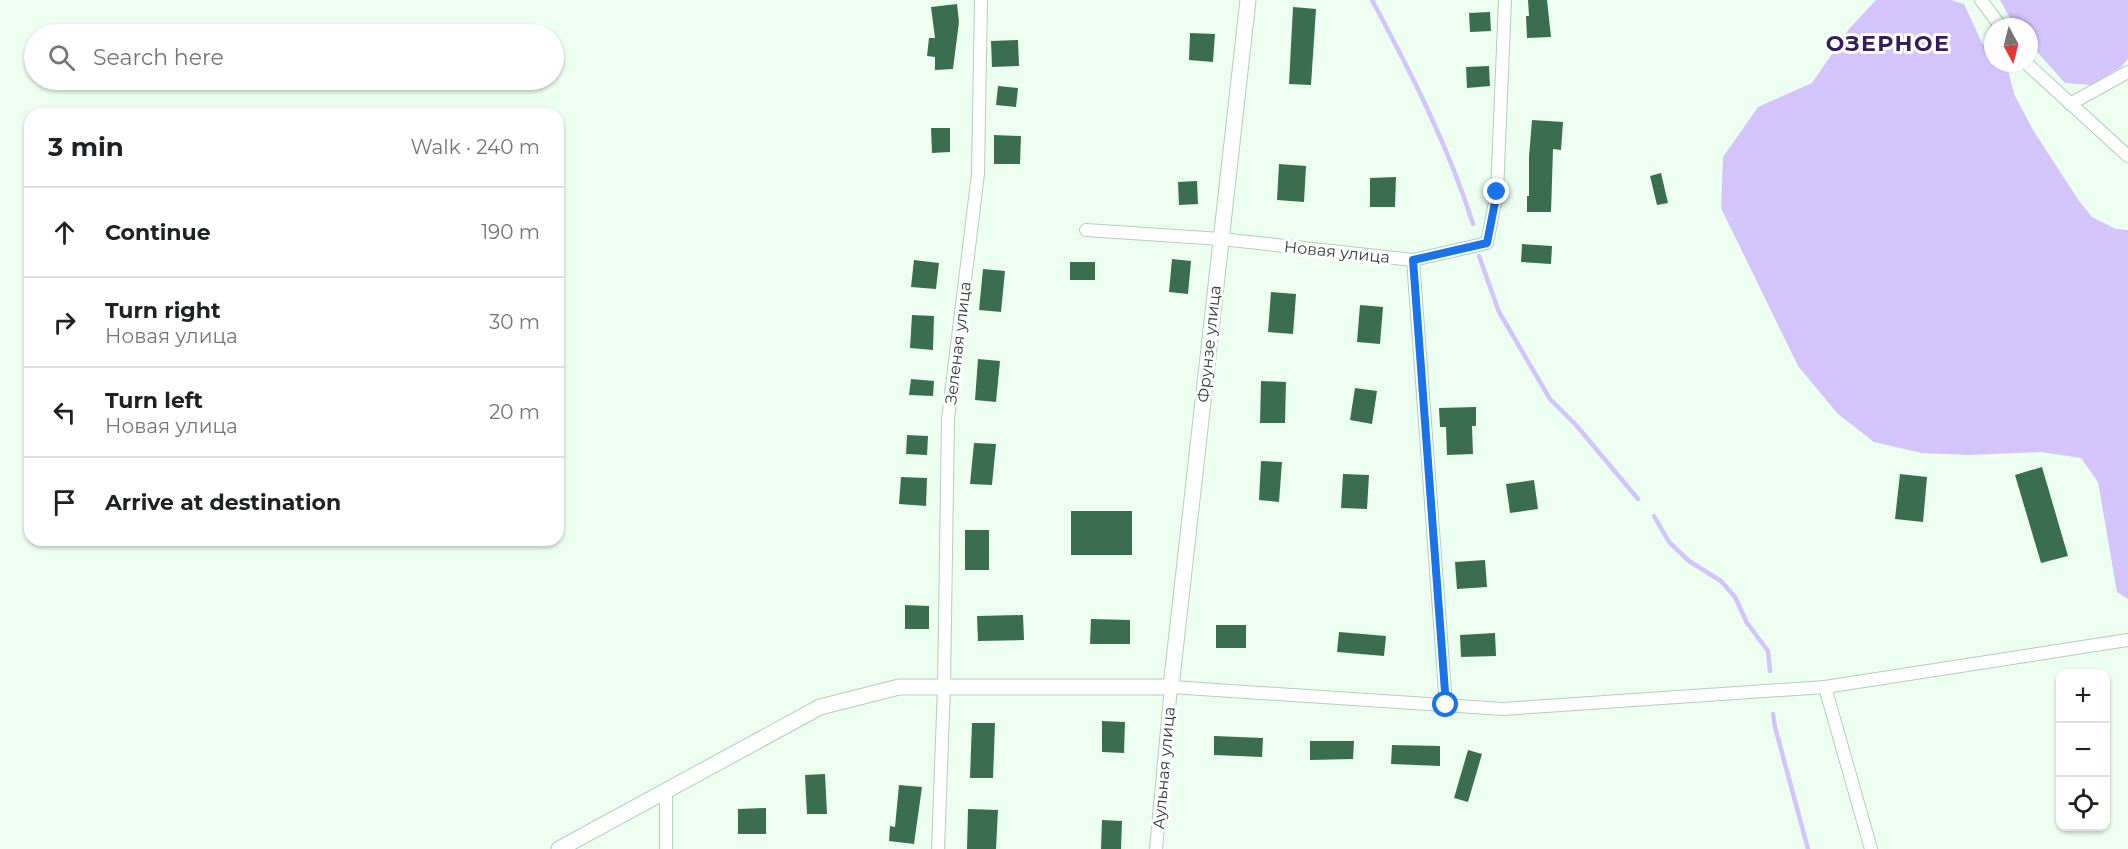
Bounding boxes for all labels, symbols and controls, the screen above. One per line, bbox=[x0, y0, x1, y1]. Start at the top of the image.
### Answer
north arrow bbox=[1984, 18, 2038, 72]
search box bbox=[24, 24, 564, 90]
district label: ОЗЕРНОЕ bbox=[1826, 30, 1950, 57]
icon: search bbox=[45, 41, 78, 74]
text: Search here bbox=[93, 44, 224, 71]
text: 3 min bbox=[48, 131, 124, 163]
text: Walk · 240 m bbox=[410, 135, 540, 159]
route end bbox=[1483, 178, 1509, 204]
icon: ahead bbox=[48, 216, 81, 249]
text: Continue bbox=[105, 219, 211, 246]
text: 190 m bbox=[481, 220, 540, 244]
street label: Новая улица bbox=[1283, 237, 1391, 267]
street label: Зеленая улица bbox=[941, 280, 975, 406]
street label: Фрунзе улица bbox=[1193, 284, 1225, 404]
text: Turn right bbox=[105, 297, 220, 324]
icon: right bbox=[48, 306, 81, 339]
text: 30 m bbox=[489, 310, 540, 334]
text: Новая улица bbox=[105, 324, 238, 348]
text: Turn left bbox=[105, 387, 203, 414]
icon: left bbox=[48, 396, 81, 429]
text: 20 m bbox=[489, 400, 540, 424]
text: Новая улица bbox=[105, 414, 238, 438]
icon: arrive bbox=[48, 486, 81, 519]
text: Arrive at destination bbox=[105, 489, 341, 516]
map controls bbox=[2056, 669, 2110, 831]
button: + bbox=[2056, 669, 2110, 723]
route start bbox=[1432, 691, 1458, 717]
street label: Аульная улица bbox=[1149, 706, 1179, 830]
button: − bbox=[2056, 723, 2110, 777]
button: locate bbox=[2056, 777, 2110, 831]

